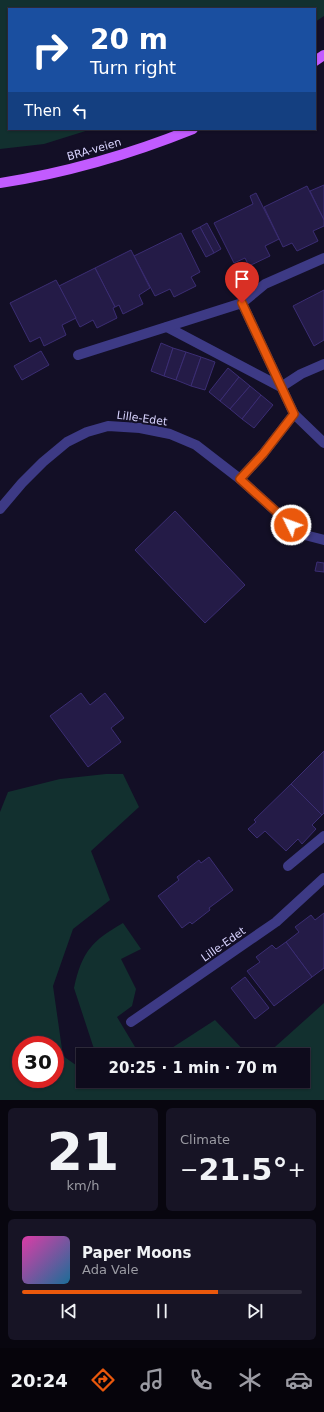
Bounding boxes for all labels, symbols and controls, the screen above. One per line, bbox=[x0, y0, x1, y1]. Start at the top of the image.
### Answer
text: 20 m bbox=[90, 23, 168, 56]
icon: right bbox=[24, 24, 76, 76]
text: Turn right bbox=[90, 57, 176, 78]
icon: left bbox=[69, 100, 91, 122]
text: Then bbox=[24, 102, 61, 120]
street label: BRA-veien bbox=[66, 136, 123, 163]
pin bbox=[225, 262, 259, 303]
icon: arrive bbox=[231, 268, 253, 290]
street label: Lille-Edet bbox=[116, 409, 169, 429]
position arrow bbox=[270, 504, 312, 546]
street label: Lille-Edet bbox=[199, 924, 248, 964]
speed limit sign: 30 bbox=[12, 1036, 64, 1088]
text: 20:25 · 1 min · 70 m bbox=[109, 1059, 277, 1077]
text: 21 bbox=[47, 1122, 119, 1182]
text: Climate bbox=[180, 1132, 230, 1147]
text: 21.5° bbox=[198, 1152, 287, 1187]
text: − bbox=[180, 1157, 198, 1182]
text: + bbox=[287, 1157, 306, 1182]
text: km/h bbox=[67, 1178, 99, 1193]
text: Paper Moons bbox=[82, 1244, 191, 1262]
text: Ada Vale bbox=[82, 1262, 138, 1277]
icon: previous bbox=[58, 1300, 80, 1322]
icon: pause bbox=[151, 1300, 173, 1322]
icon: next bbox=[244, 1300, 266, 1322]
icon: directions bbox=[89, 1366, 117, 1394]
icon: music bbox=[138, 1366, 166, 1394]
icon: phone bbox=[187, 1366, 215, 1394]
icon: climate bbox=[236, 1366, 264, 1394]
icon: car bbox=[285, 1366, 313, 1394]
text: 20:24 bbox=[11, 1370, 68, 1391]

